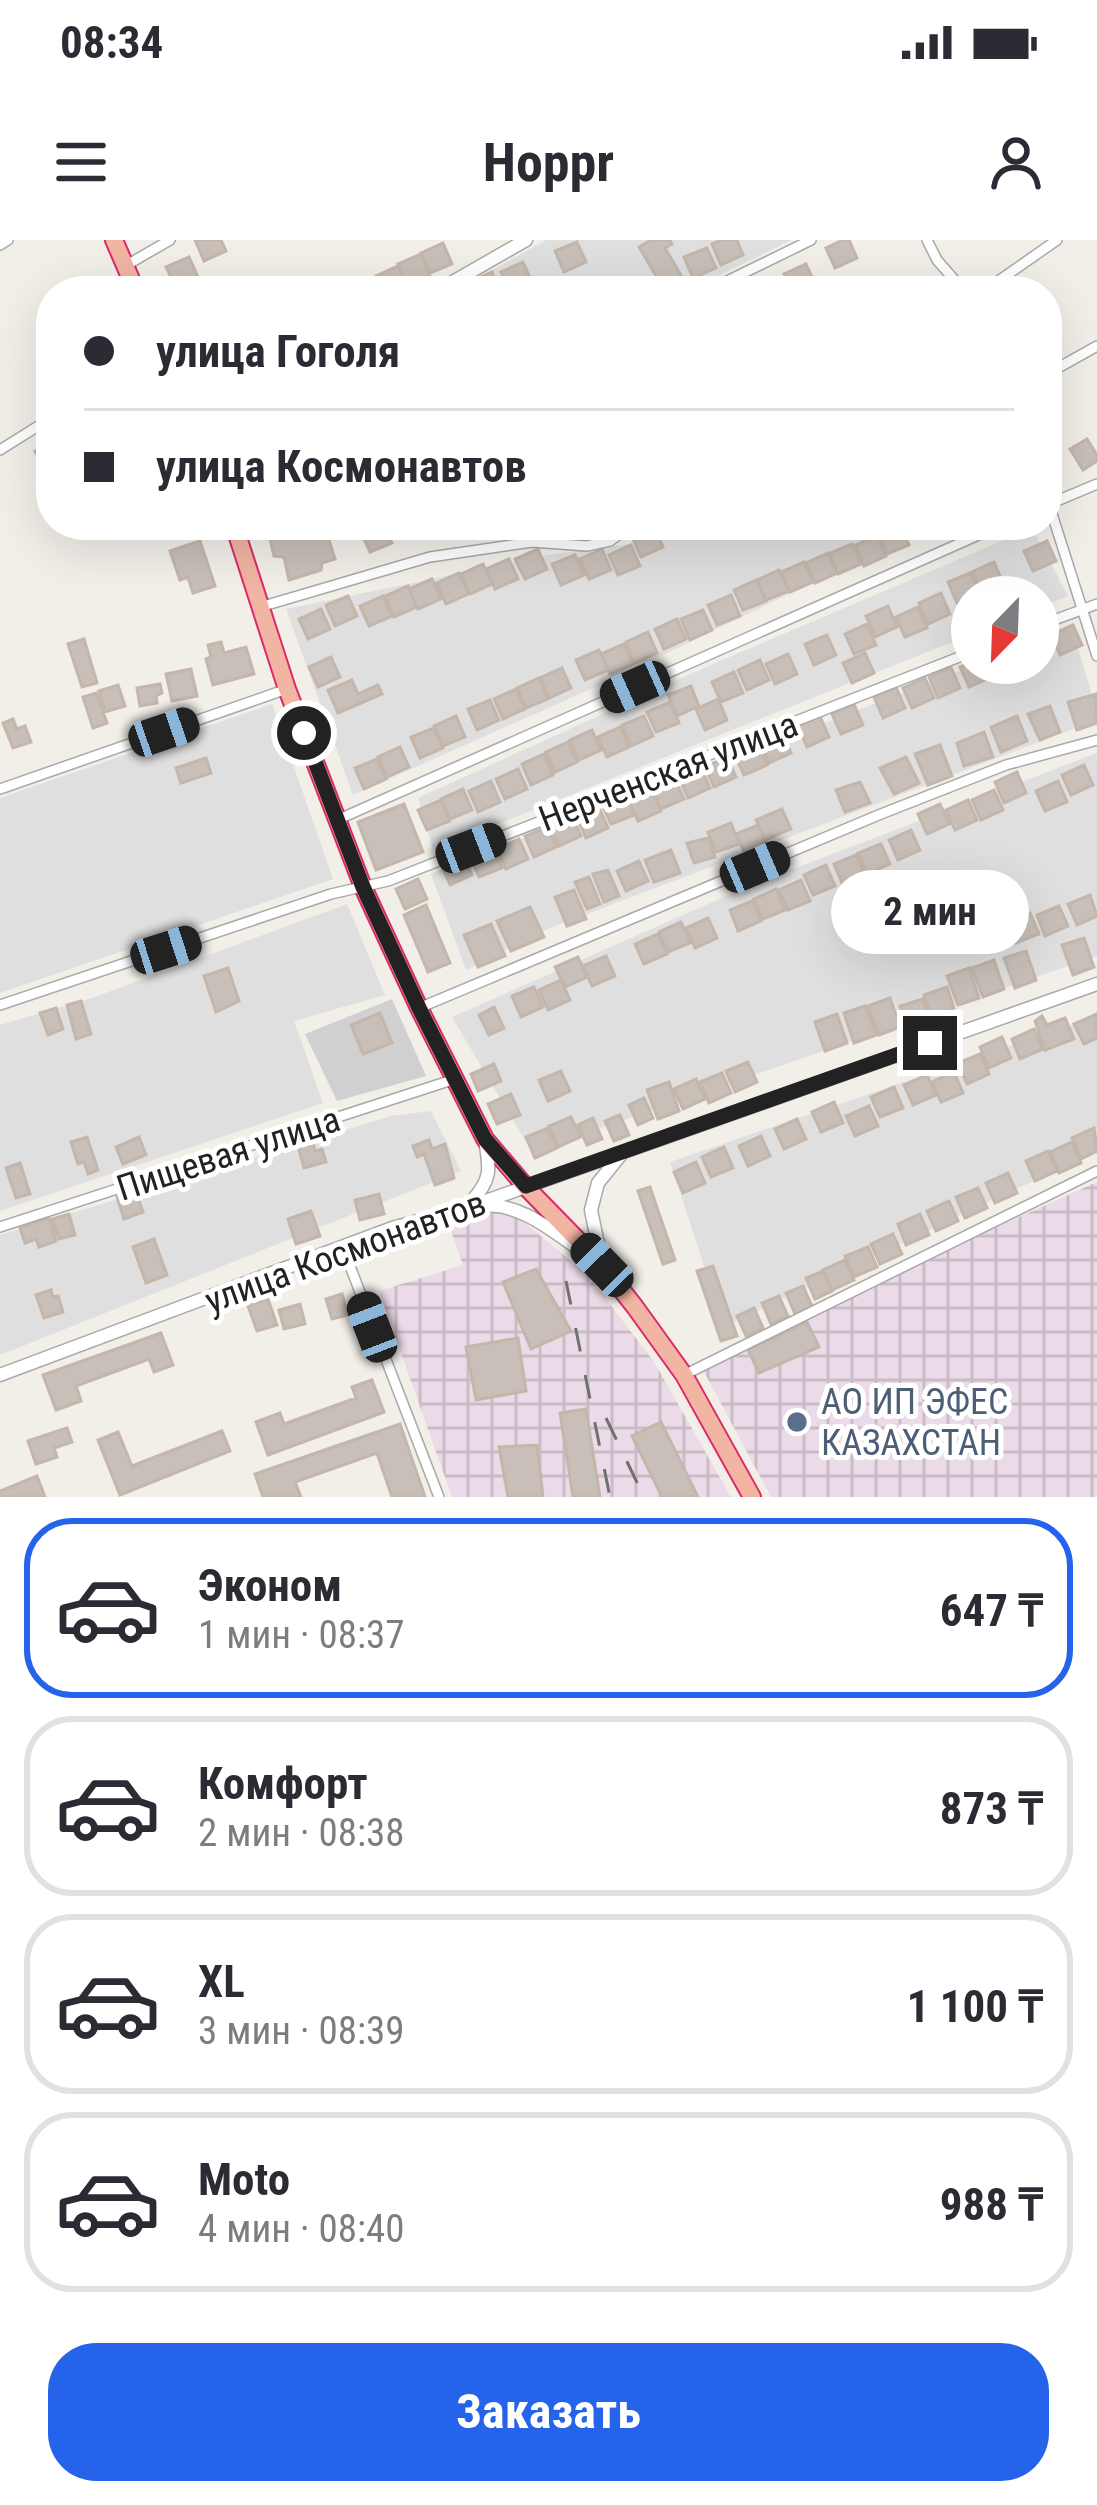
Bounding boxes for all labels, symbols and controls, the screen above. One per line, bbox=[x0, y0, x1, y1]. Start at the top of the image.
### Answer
text: 08:34 bbox=[60, 16, 163, 69]
icon: menu bbox=[48, 129, 114, 195]
icon: person bbox=[983, 129, 1049, 195]
text: Hoppr bbox=[483, 131, 614, 194]
text: улица Гоголя bbox=[156, 325, 400, 378]
text: улица Космонавтов bbox=[156, 440, 527, 493]
north arrow bbox=[951, 576, 1059, 684]
map controls bbox=[951, 576, 1059, 684]
car bbox=[595, 656, 675, 718]
car bbox=[124, 703, 204, 761]
street label: Нерченская улица bbox=[533, 703, 803, 841]
route start bbox=[277, 706, 331, 760]
car bbox=[431, 818, 511, 878]
car bbox=[715, 836, 795, 898]
callout: 2 мин bbox=[831, 869, 1029, 953]
text: 2 мин bbox=[883, 889, 977, 935]
car bbox=[126, 922, 206, 978]
route end bbox=[903, 1016, 957, 1070]
street label: Пищевая улица bbox=[112, 1098, 345, 1210]
street label: улица Космонавтов bbox=[199, 1182, 491, 1322]
car bbox=[564, 1227, 640, 1303]
car bbox=[342, 1287, 402, 1367]
place label: АО ИП ЭФЕС КАЗАХСТАН bbox=[821, 1381, 1008, 1464]
marker: АО ИП ЭФЕС КАЗАХСТАН bbox=[784, 1409, 810, 1435]
icon: car bbox=[54, 1554, 162, 1662]
text: Эконом bbox=[198, 1559, 342, 1612]
text: 647 ₸ bbox=[940, 1584, 1043, 1637]
text: 1 мин · 08:37 bbox=[198, 1612, 405, 1658]
icon: car bbox=[54, 1752, 162, 1860]
text: Комфорт bbox=[198, 1757, 368, 1810]
text: 873 ₸ bbox=[940, 1782, 1043, 1835]
text: 2 мин · 08:38 bbox=[198, 1810, 405, 1856]
icon: car bbox=[54, 1950, 162, 2058]
text: XL bbox=[198, 1955, 245, 2008]
text: 1 100 ₸ bbox=[907, 1980, 1043, 2033]
text: 3 мин · 08:39 bbox=[198, 2008, 405, 2054]
icon: car bbox=[54, 2148, 162, 2256]
text: Moto bbox=[198, 2153, 290, 2206]
text: 988 ₸ bbox=[940, 2178, 1043, 2231]
text: 4 мин · 08:40 bbox=[198, 2206, 405, 2252]
button: Заказать bbox=[48, 2343, 1049, 2481]

